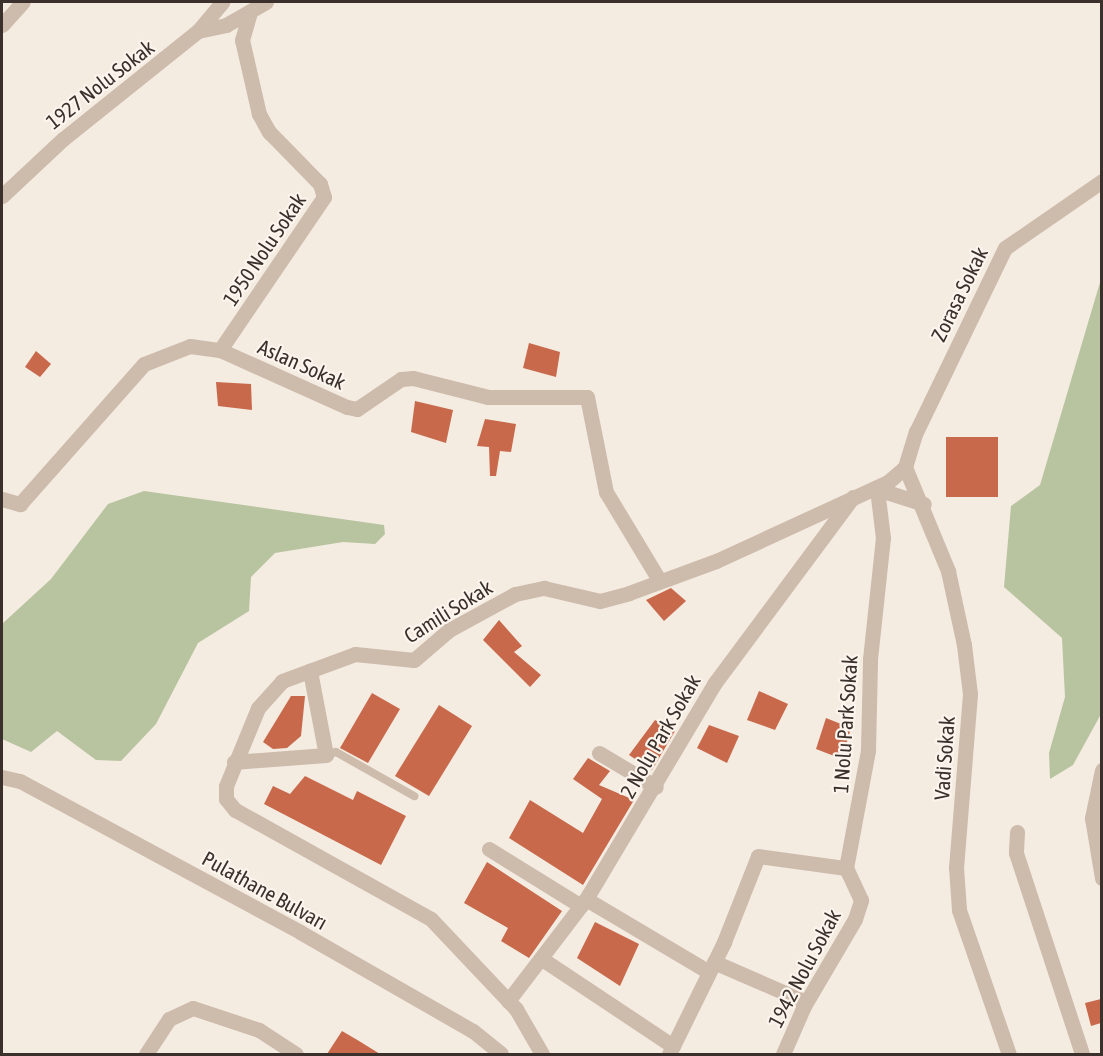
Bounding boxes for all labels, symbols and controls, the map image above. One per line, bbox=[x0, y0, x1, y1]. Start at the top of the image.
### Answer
street label: 1927 Nolu Sokak bbox=[41, 34, 159, 134]
street label: 1950 Nolu Sokak bbox=[217, 188, 311, 310]
street label: Zorasa Sokak bbox=[925, 243, 993, 345]
street label: Aslan Sokak bbox=[254, 334, 350, 394]
street label: Camili Sokak bbox=[399, 574, 497, 648]
street label: 1 Nolu Park Sokak bbox=[828, 654, 862, 794]
street label: 2 Nolu Park Sokak bbox=[614, 670, 706, 802]
street label: Vadi Sokak bbox=[929, 715, 959, 801]
street label: Pulathane Bulvarı bbox=[198, 845, 332, 935]
street label: 1942 Nolu Sokak bbox=[762, 905, 846, 1031]

